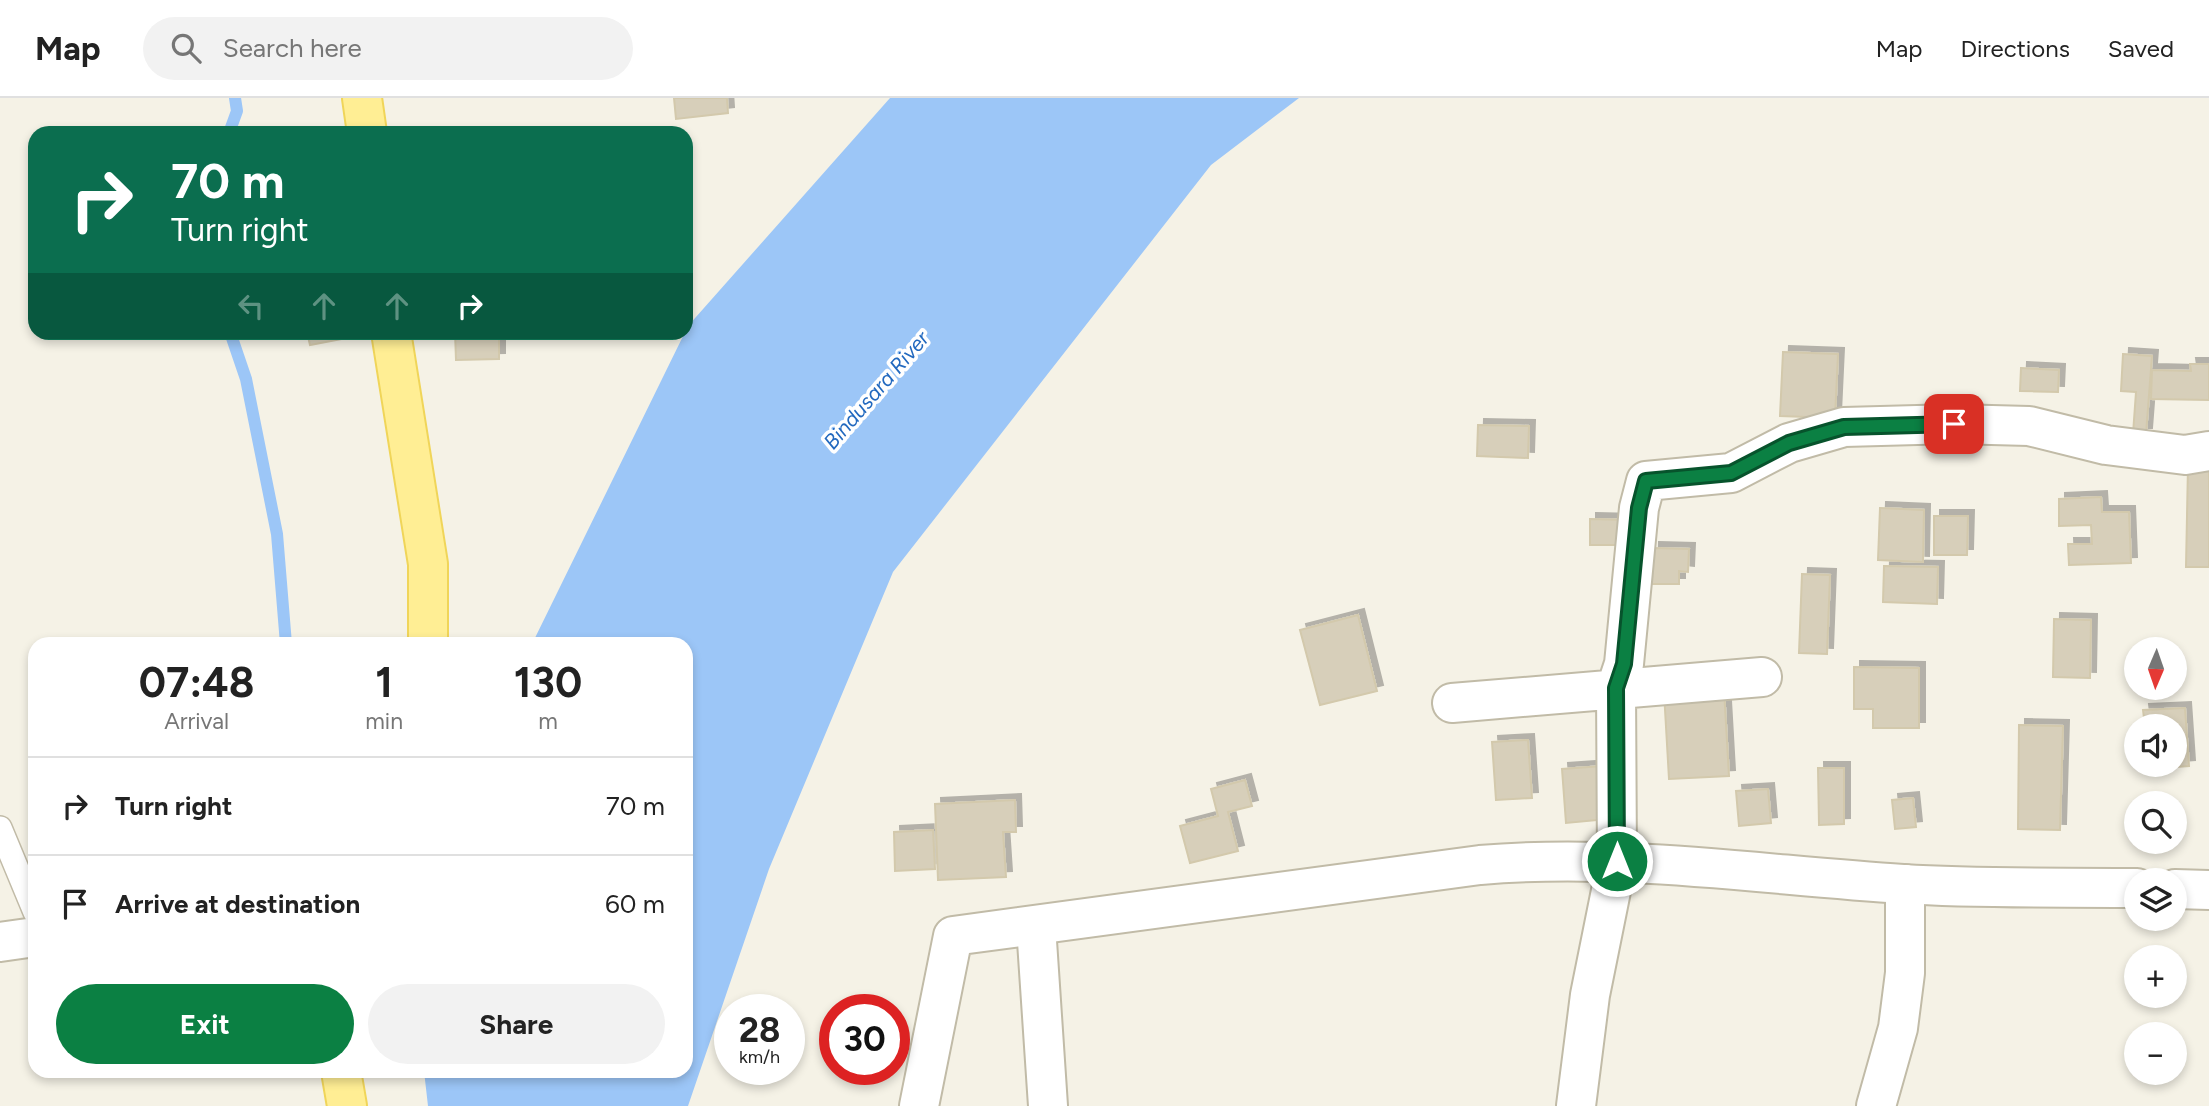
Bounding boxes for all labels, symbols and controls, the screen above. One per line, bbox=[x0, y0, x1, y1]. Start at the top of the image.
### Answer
search box bbox=[143, 17, 633, 80]
text: Map bbox=[35, 29, 101, 68]
icon: search bbox=[167, 29, 205, 67]
text: Search here bbox=[223, 32, 362, 64]
text: Map bbox=[1876, 34, 1922, 63]
text: Directions bbox=[1960, 34, 2070, 63]
text: Saved bbox=[2108, 34, 2174, 63]
text: 70 m bbox=[171, 151, 284, 210]
icon: right bbox=[56, 154, 147, 245]
text: Turn right bbox=[171, 211, 309, 249]
icon: left bbox=[232, 287, 270, 325]
icon: ahead bbox=[305, 287, 343, 325]
icon: ahead bbox=[378, 287, 416, 325]
icon: right bbox=[451, 287, 489, 325]
water label: Bindusara River bbox=[818, 325, 934, 454]
pin bbox=[1924, 394, 1984, 454]
icon: arrive bbox=[1935, 405, 1973, 443]
north arrow bbox=[2124, 637, 2188, 700]
map controls bbox=[2124, 637, 2187, 1085]
text: 07:48 bbox=[139, 657, 254, 708]
text: 1 bbox=[375, 657, 393, 708]
text: 130 bbox=[514, 657, 582, 708]
text: Arrival bbox=[164, 707, 229, 735]
text: min bbox=[365, 707, 403, 735]
text: m bbox=[538, 707, 558, 735]
button: sound bbox=[2124, 714, 2187, 777]
icon: right bbox=[56, 787, 94, 825]
text: Turn right bbox=[115, 790, 232, 822]
text: 70 m bbox=[606, 790, 665, 822]
button: search bbox=[2124, 791, 2187, 854]
position arrow bbox=[1580, 824, 1654, 898]
button: layers bbox=[2124, 868, 2187, 931]
icon: arrive bbox=[56, 885, 94, 923]
text: Arrive at destination bbox=[115, 888, 360, 920]
text: 60 m bbox=[605, 888, 665, 920]
button: + bbox=[2124, 945, 2187, 1008]
button: Exit bbox=[56, 984, 354, 1064]
button: Share bbox=[368, 984, 665, 1064]
speed limit sign: 30 bbox=[819, 994, 910, 1085]
text: 28 bbox=[739, 1009, 780, 1051]
button: − bbox=[2124, 1022, 2187, 1085]
text: km/h bbox=[739, 1046, 780, 1068]

